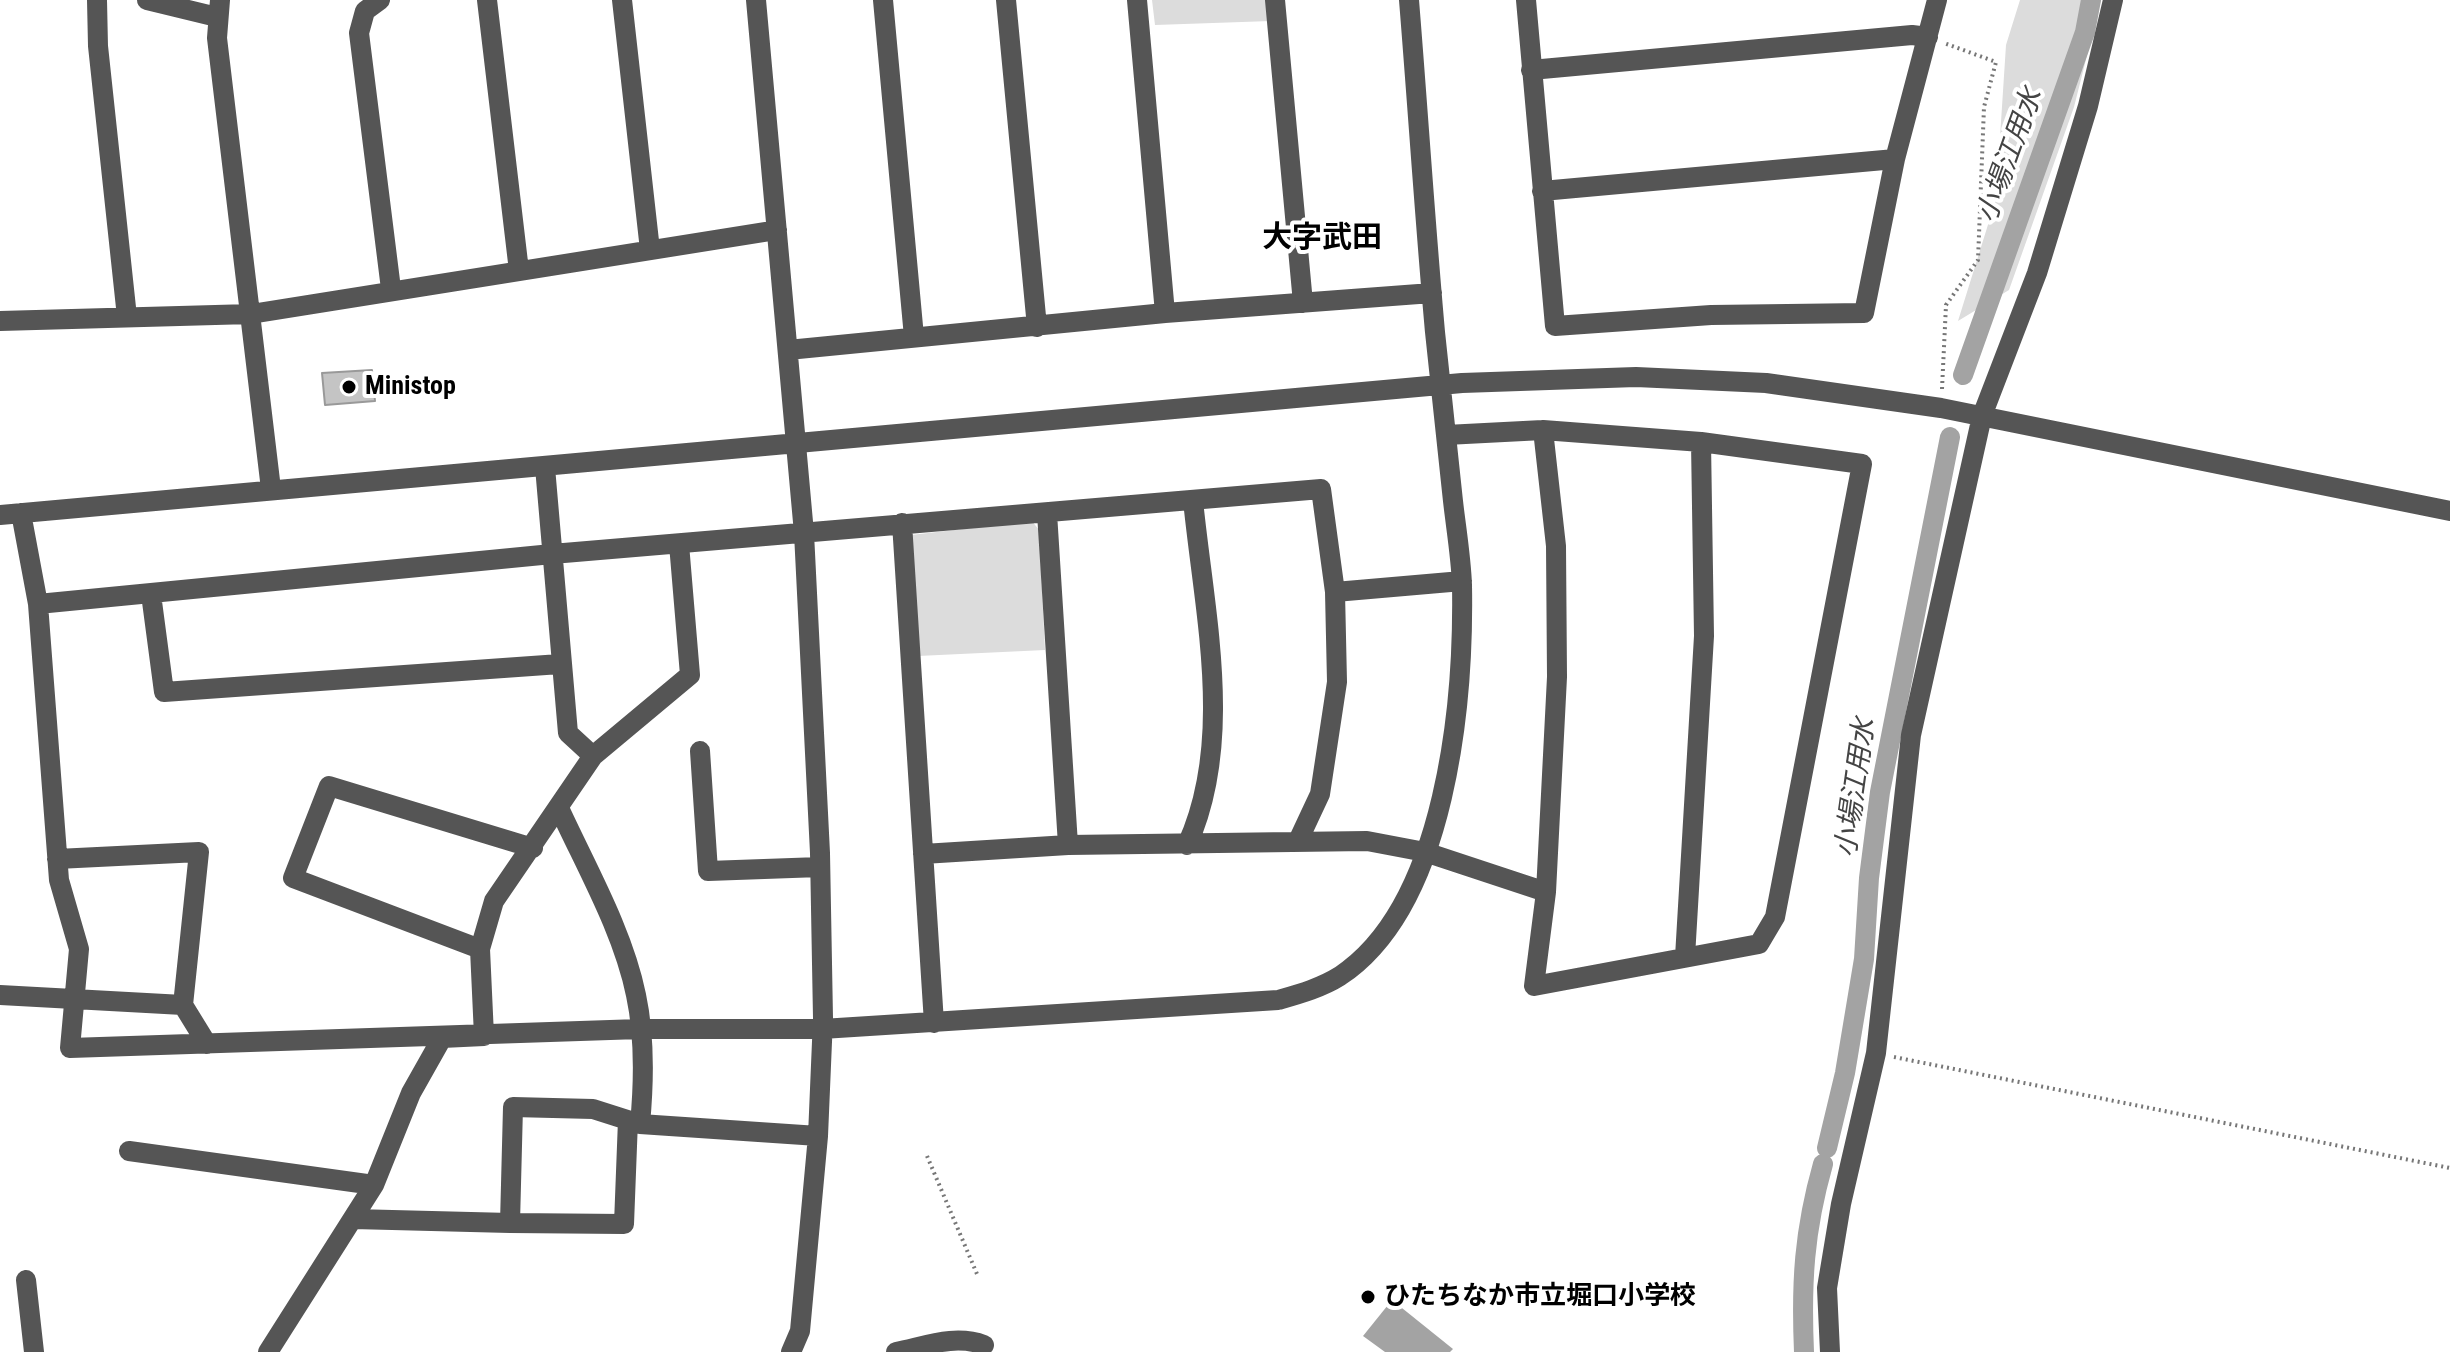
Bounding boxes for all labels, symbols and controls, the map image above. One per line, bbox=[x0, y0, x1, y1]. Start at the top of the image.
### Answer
water label: 小場江用水 bbox=[1971, 84, 2051, 228]
district label: 大字武田 bbox=[1262, 221, 1382, 257]
place label: Ministop bbox=[365, 371, 456, 403]
marker: Ministop bbox=[340, 378, 358, 396]
water label: 小場江用水 bbox=[1831, 716, 1883, 860]
place label: ひたちなか市立堀口小学校 bbox=[1384, 1281, 1696, 1313]
marker: ひたちなか市立堀口小学校 bbox=[1359, 1288, 1377, 1306]

